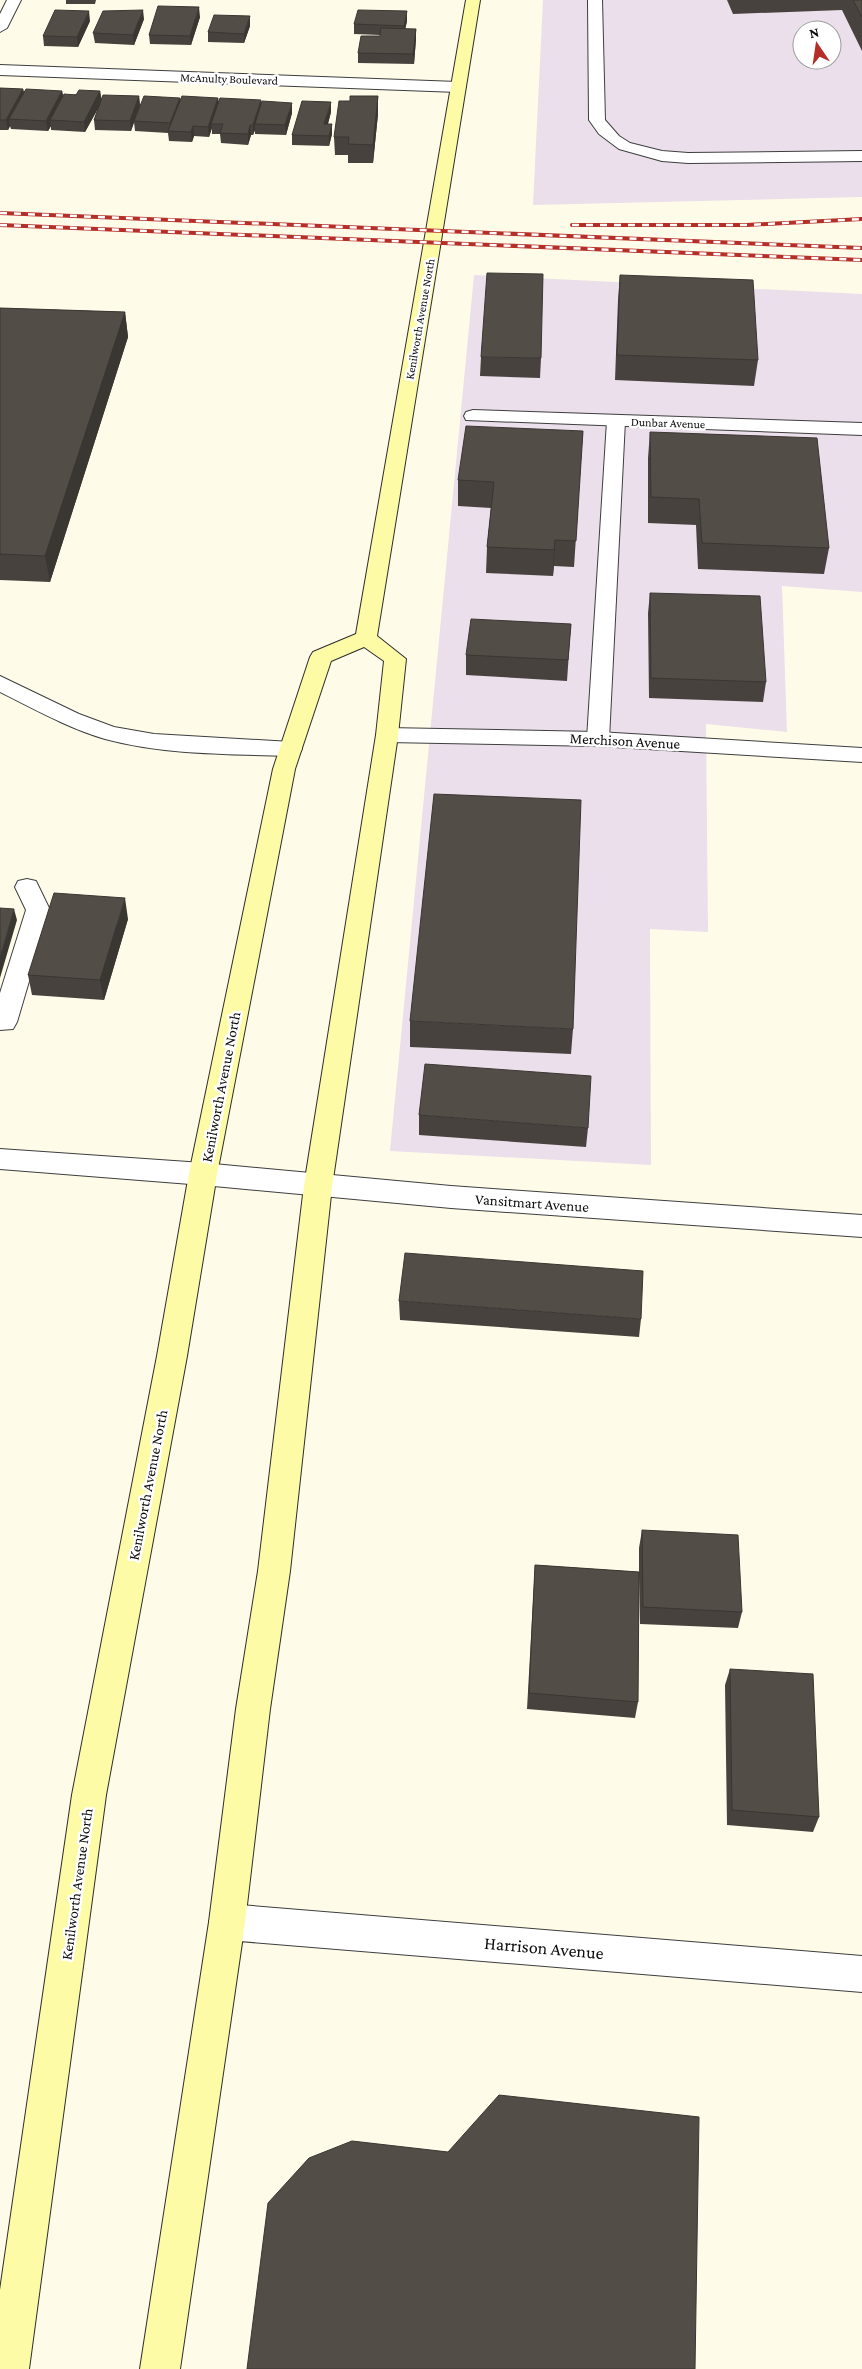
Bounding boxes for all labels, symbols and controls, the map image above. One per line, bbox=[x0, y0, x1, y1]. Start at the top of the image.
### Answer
north arrow bbox=[792, 20, 842, 70]
text: N bbox=[808, 23, 821, 41]
street label: McAnulty Boulevard bbox=[180, 70, 279, 88]
street label: Kenilworth Avenue North bbox=[402, 257, 438, 380]
street label: Dunbar Avenue bbox=[631, 415, 705, 431]
street label: Merchison Avenue bbox=[569, 730, 681, 752]
street label: Kenilworth Avenue North bbox=[199, 1010, 243, 1164]
street label: Vansitmart Avenue bbox=[475, 1191, 590, 1215]
street label: Kenilworth Avenue North bbox=[126, 1408, 170, 1562]
street label: Kenilworth Avenue North bbox=[58, 1807, 96, 1961]
street label: Harrison Avenue bbox=[483, 1933, 605, 1963]

